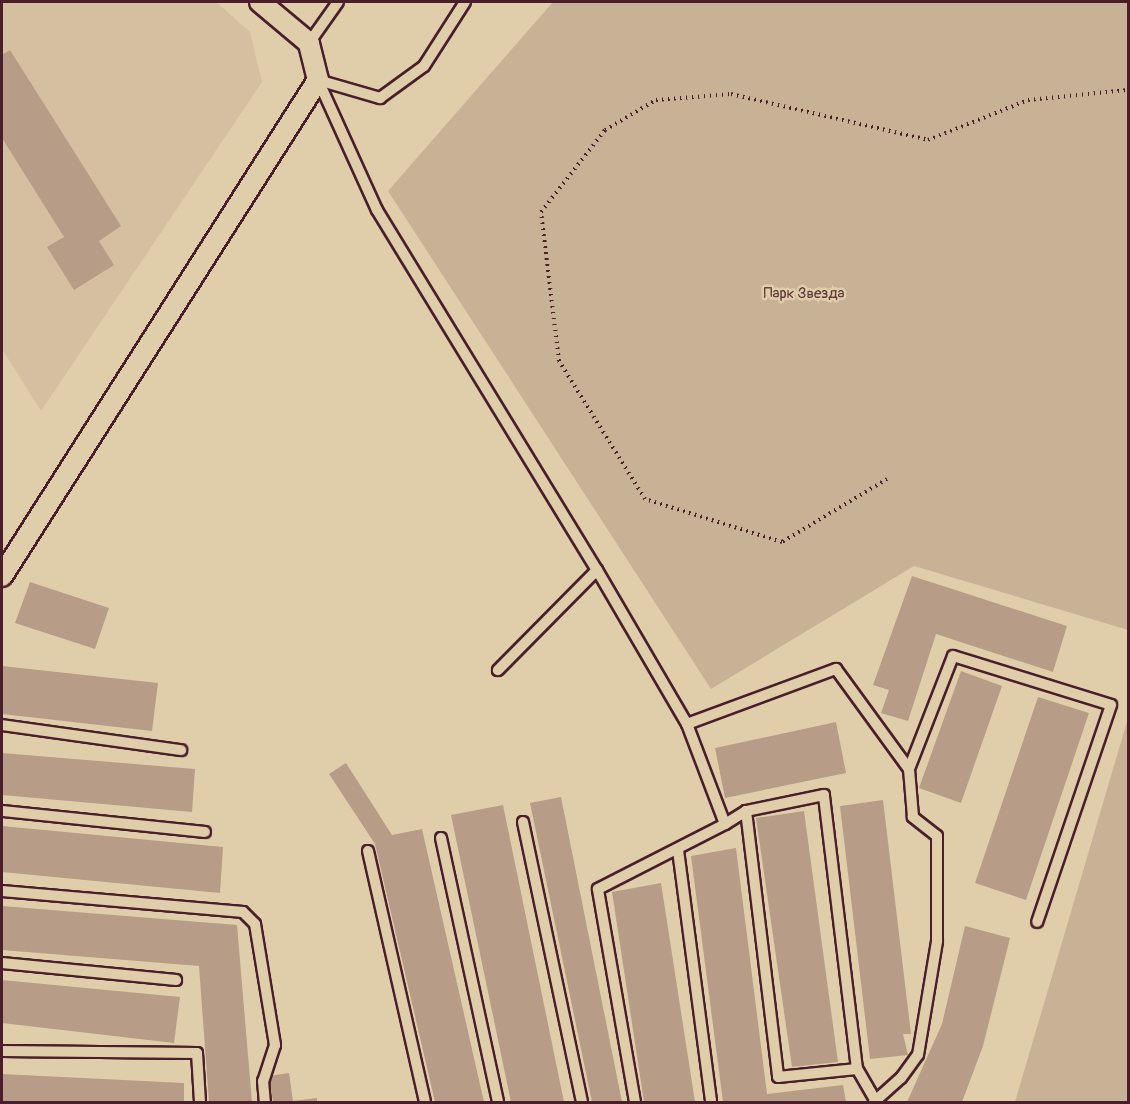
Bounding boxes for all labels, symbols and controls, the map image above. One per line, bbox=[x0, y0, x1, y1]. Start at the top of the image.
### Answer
park label: Парк Звезда bbox=[763, 285, 845, 303]

